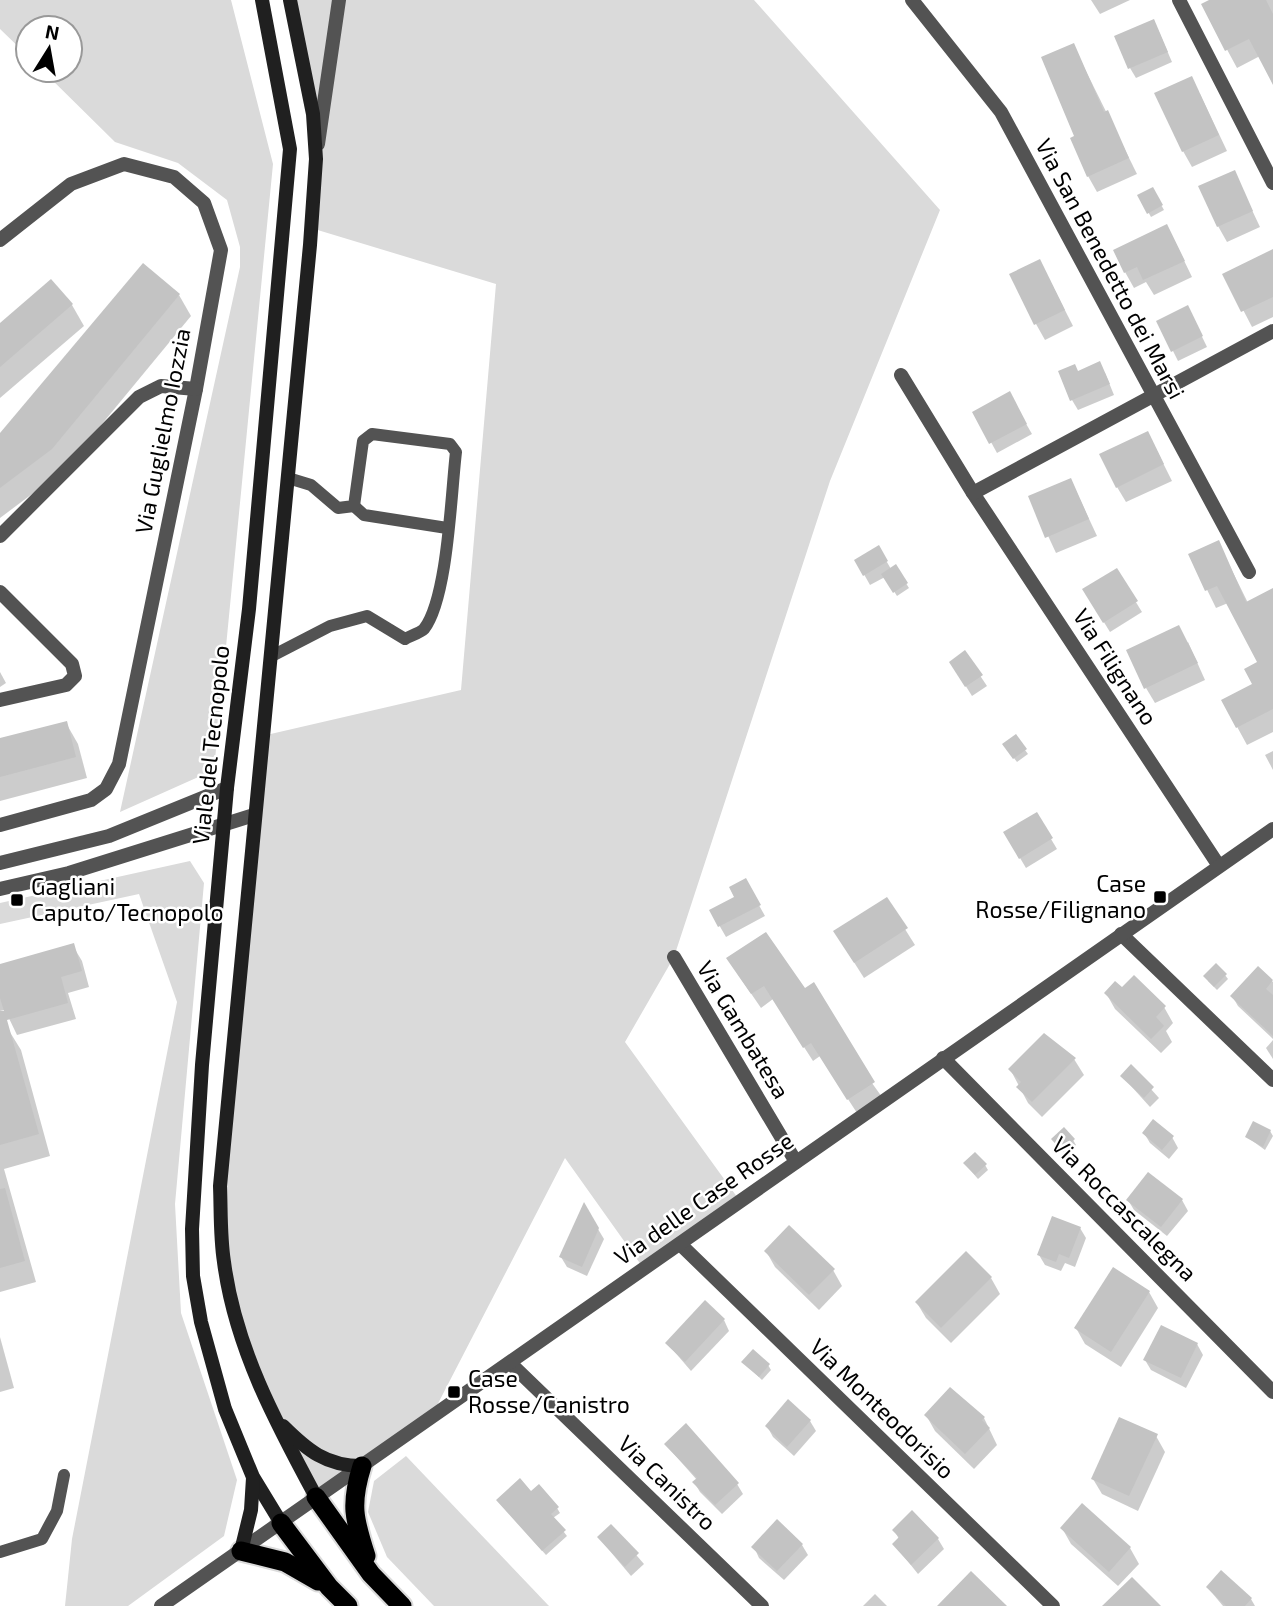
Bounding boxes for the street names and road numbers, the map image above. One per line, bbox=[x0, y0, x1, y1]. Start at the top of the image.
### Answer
street label: Via San Benedetto dei Marsi bbox=[1030, 134, 1192, 404]
street label: Via Guglielmo Iozzia bbox=[128, 326, 196, 536]
street label: Via Filignano bbox=[1068, 603, 1164, 730]
street label: Viale del Tecnopolo bbox=[186, 644, 234, 846]
street label: Via Gambatesa bbox=[692, 955, 796, 1103]
street label: Via delle Case Rosse bbox=[609, 1126, 798, 1270]
street label: Via Roccascalegna bbox=[1047, 1130, 1203, 1286]
street label: Via Monteodorisio bbox=[805, 1332, 961, 1484]
street label: Via Canistro bbox=[613, 1429, 722, 1536]

